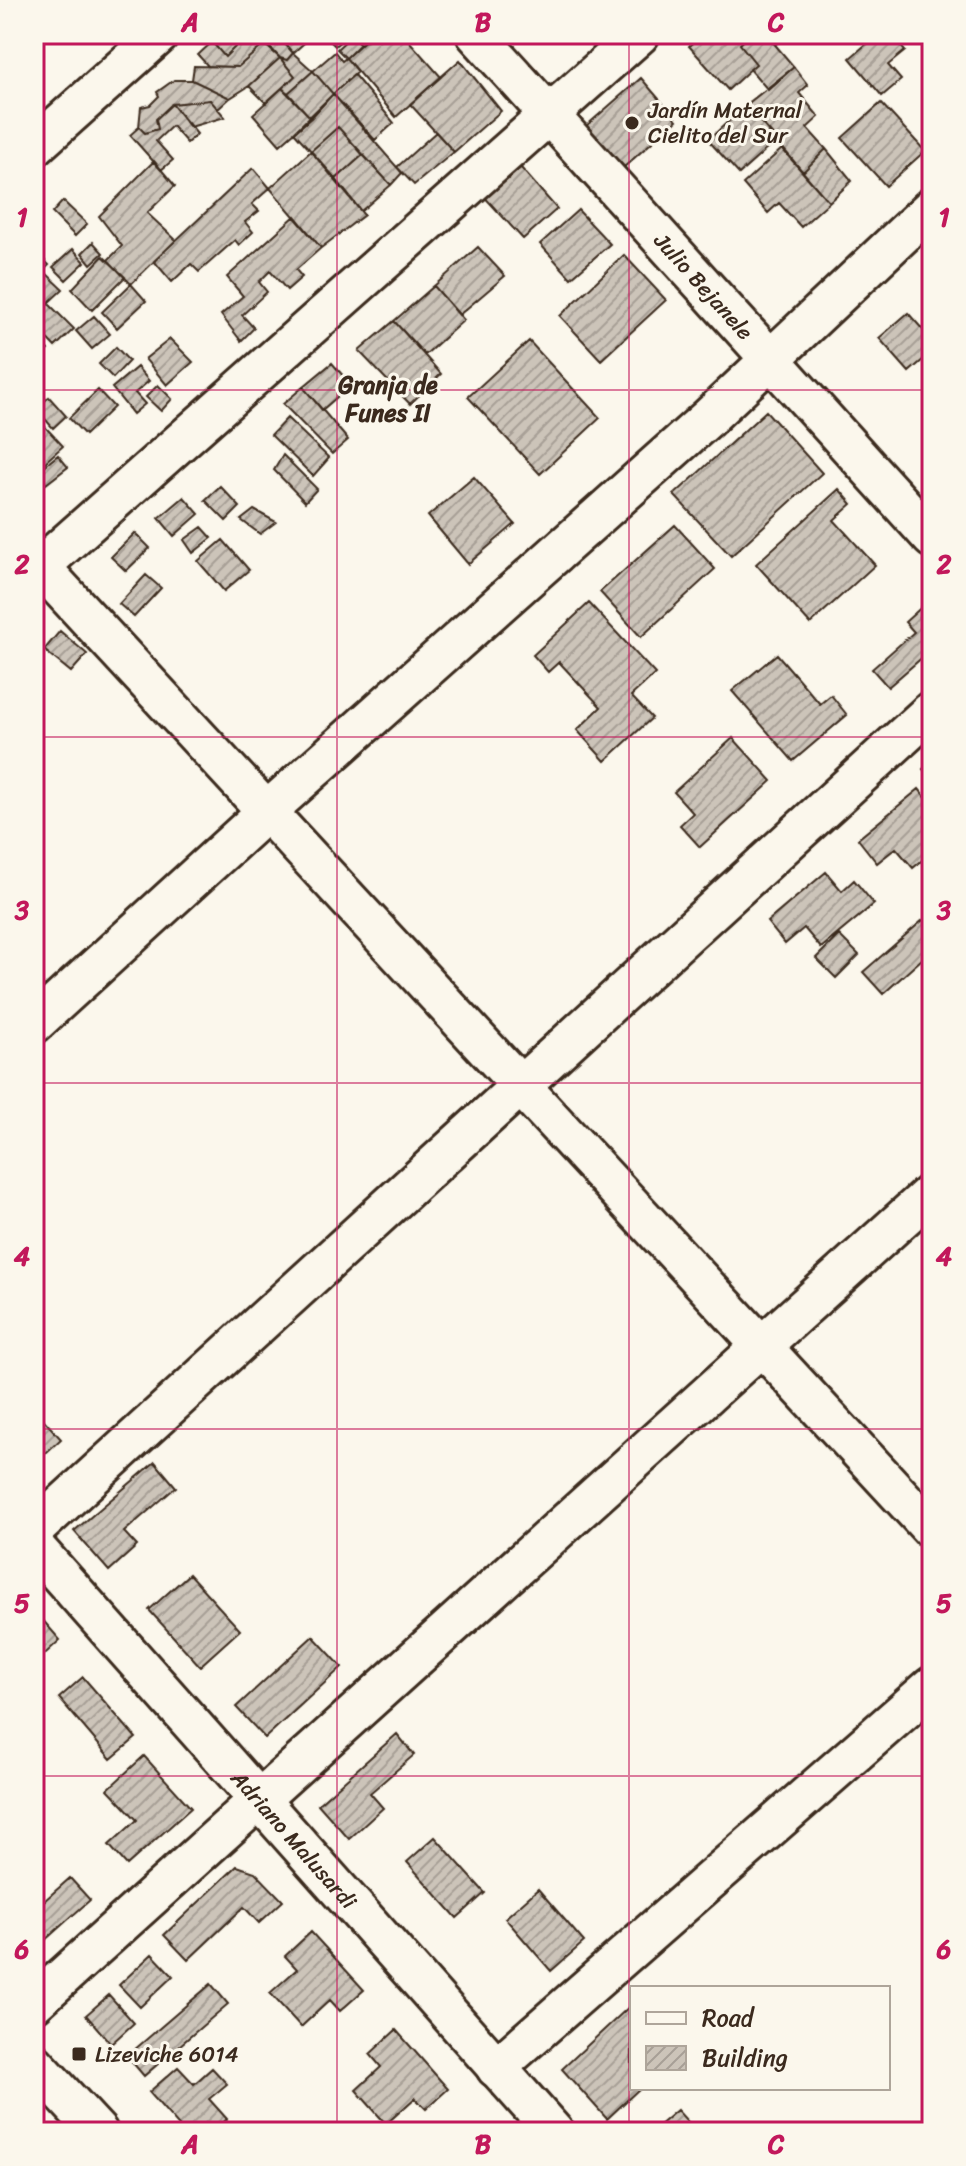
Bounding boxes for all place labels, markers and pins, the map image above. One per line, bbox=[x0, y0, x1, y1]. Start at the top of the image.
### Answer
place label: Jardín Maternal Cielito del Sur bbox=[647, 91, 803, 155]
marker: Jardín Maternal Cielito del Sur bbox=[623, 114, 641, 132]
place label: Lizeviche 6014 bbox=[95, 2035, 239, 2074]
marker: Lizeviche 6014 bbox=[70, 2045, 88, 2063]

